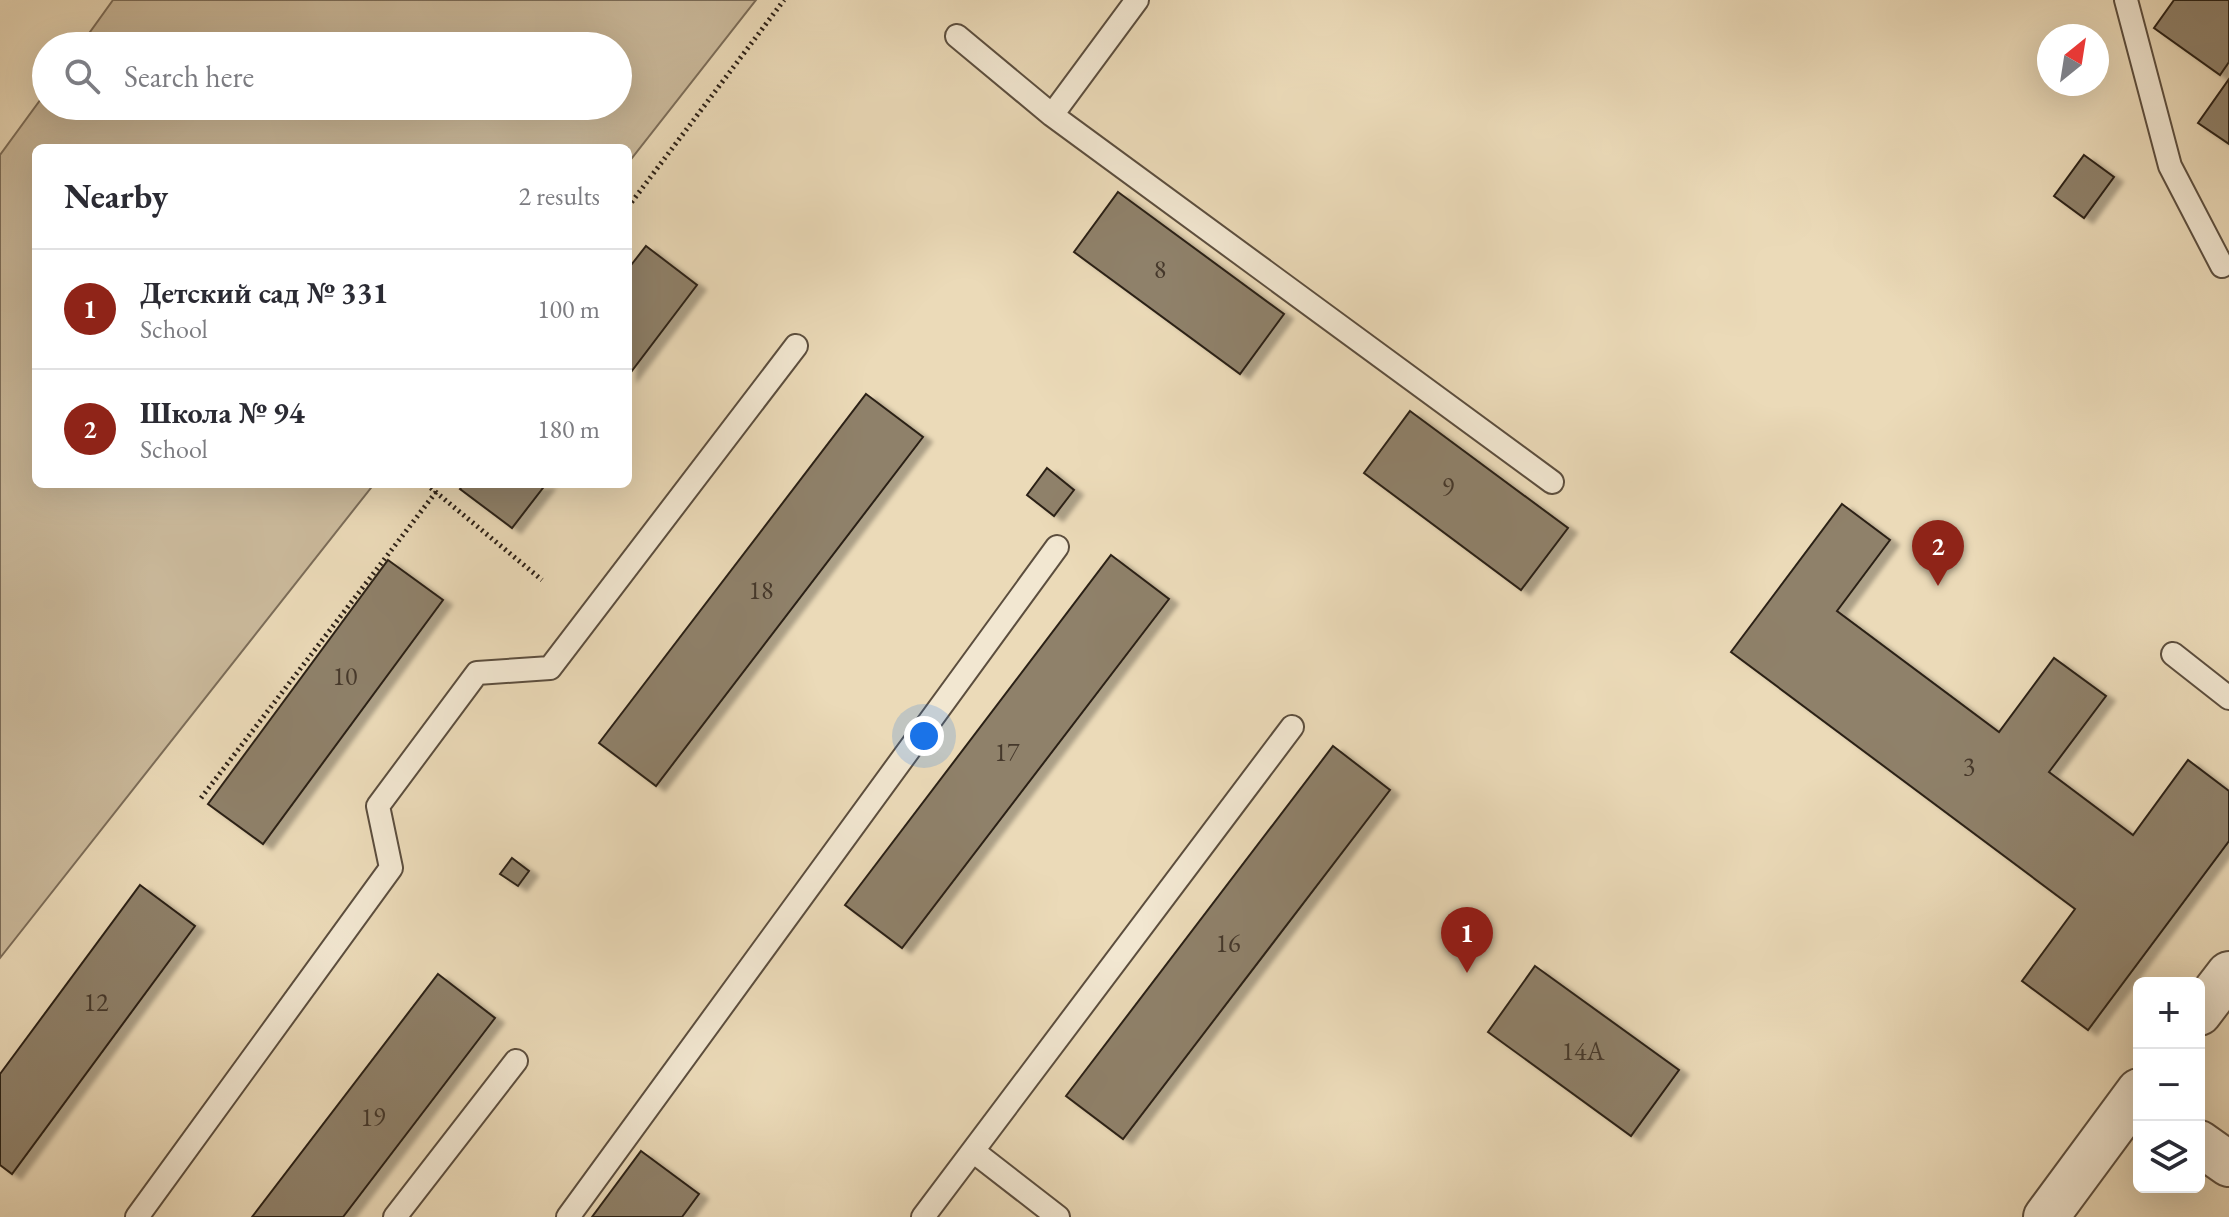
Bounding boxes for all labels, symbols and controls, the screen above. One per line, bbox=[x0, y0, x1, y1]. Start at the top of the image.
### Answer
north arrow bbox=[2037, 24, 2109, 96]
search box bbox=[32, 32, 632, 120]
icon: search bbox=[60, 54, 104, 98]
text: Search here bbox=[124, 57, 254, 96]
text: Nearby bbox=[64, 174, 168, 218]
text: 2 results bbox=[519, 179, 600, 213]
house number: 8 bbox=[1154, 252, 1166, 286]
text: Детский сад № 331 bbox=[140, 273, 388, 312]
text: 1 bbox=[83, 292, 97, 326]
text: 100 m bbox=[537, 292, 600, 326]
text: School bbox=[140, 312, 208, 346]
text: Школа № 94 bbox=[140, 393, 305, 432]
text: 2 bbox=[83, 412, 97, 446]
text: 180 m bbox=[537, 412, 600, 446]
text: School bbox=[140, 432, 208, 466]
house number: 9 bbox=[1442, 470, 1455, 504]
pin: 2 bbox=[1912, 520, 1964, 586]
house number: 18 bbox=[749, 573, 773, 607]
house number: 10 bbox=[333, 659, 357, 693]
your location bbox=[904, 716, 944, 756]
house number: 17 bbox=[995, 735, 1020, 769]
house number: 3 bbox=[1963, 749, 1975, 783]
pin: 1 bbox=[1441, 907, 1493, 973]
house number: 16 bbox=[1216, 926, 1240, 960]
map controls bbox=[2133, 977, 2205, 1193]
button: + bbox=[2133, 977, 2205, 1049]
house number: 12 bbox=[84, 985, 109, 1019]
house number: 14А bbox=[1562, 1034, 1605, 1068]
button: − bbox=[2133, 1049, 2205, 1121]
house number: 19 bbox=[361, 1100, 386, 1134]
button: layers bbox=[2133, 1121, 2205, 1193]

